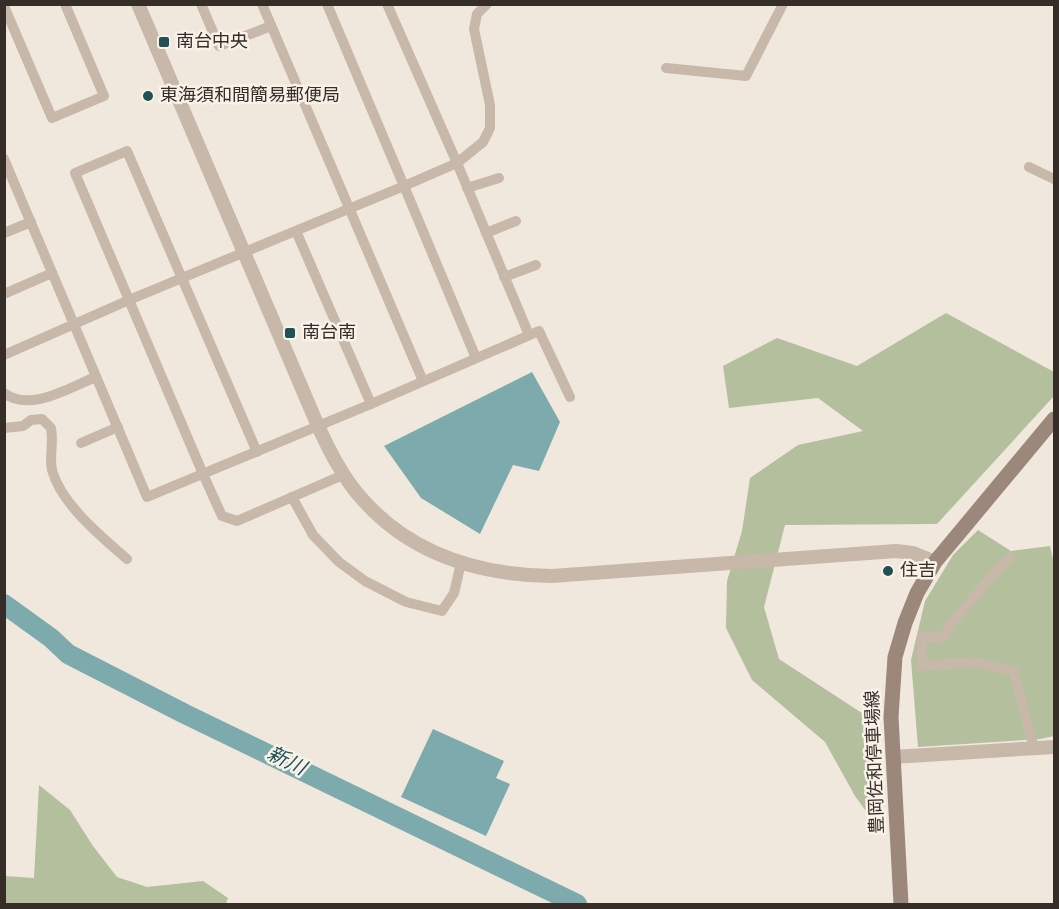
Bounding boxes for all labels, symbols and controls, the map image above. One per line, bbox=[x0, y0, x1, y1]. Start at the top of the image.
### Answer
place label: 南台中央 bbox=[176, 31, 248, 54]
marker: 南台中央 bbox=[157, 35, 171, 49]
place label: 東海須和間簡易郵便局 bbox=[160, 85, 340, 108]
marker: 東海須和間簡易郵便局 bbox=[141, 89, 155, 103]
place label: 南台南 bbox=[302, 322, 356, 345]
marker: 南台南 bbox=[283, 326, 297, 340]
place label: 住吉 bbox=[900, 560, 936, 583]
marker: 住吉 bbox=[881, 564, 895, 578]
street label: 豊岡佐和停車場線 bbox=[862, 690, 890, 834]
water label: 新川 bbox=[262, 742, 311, 783]

